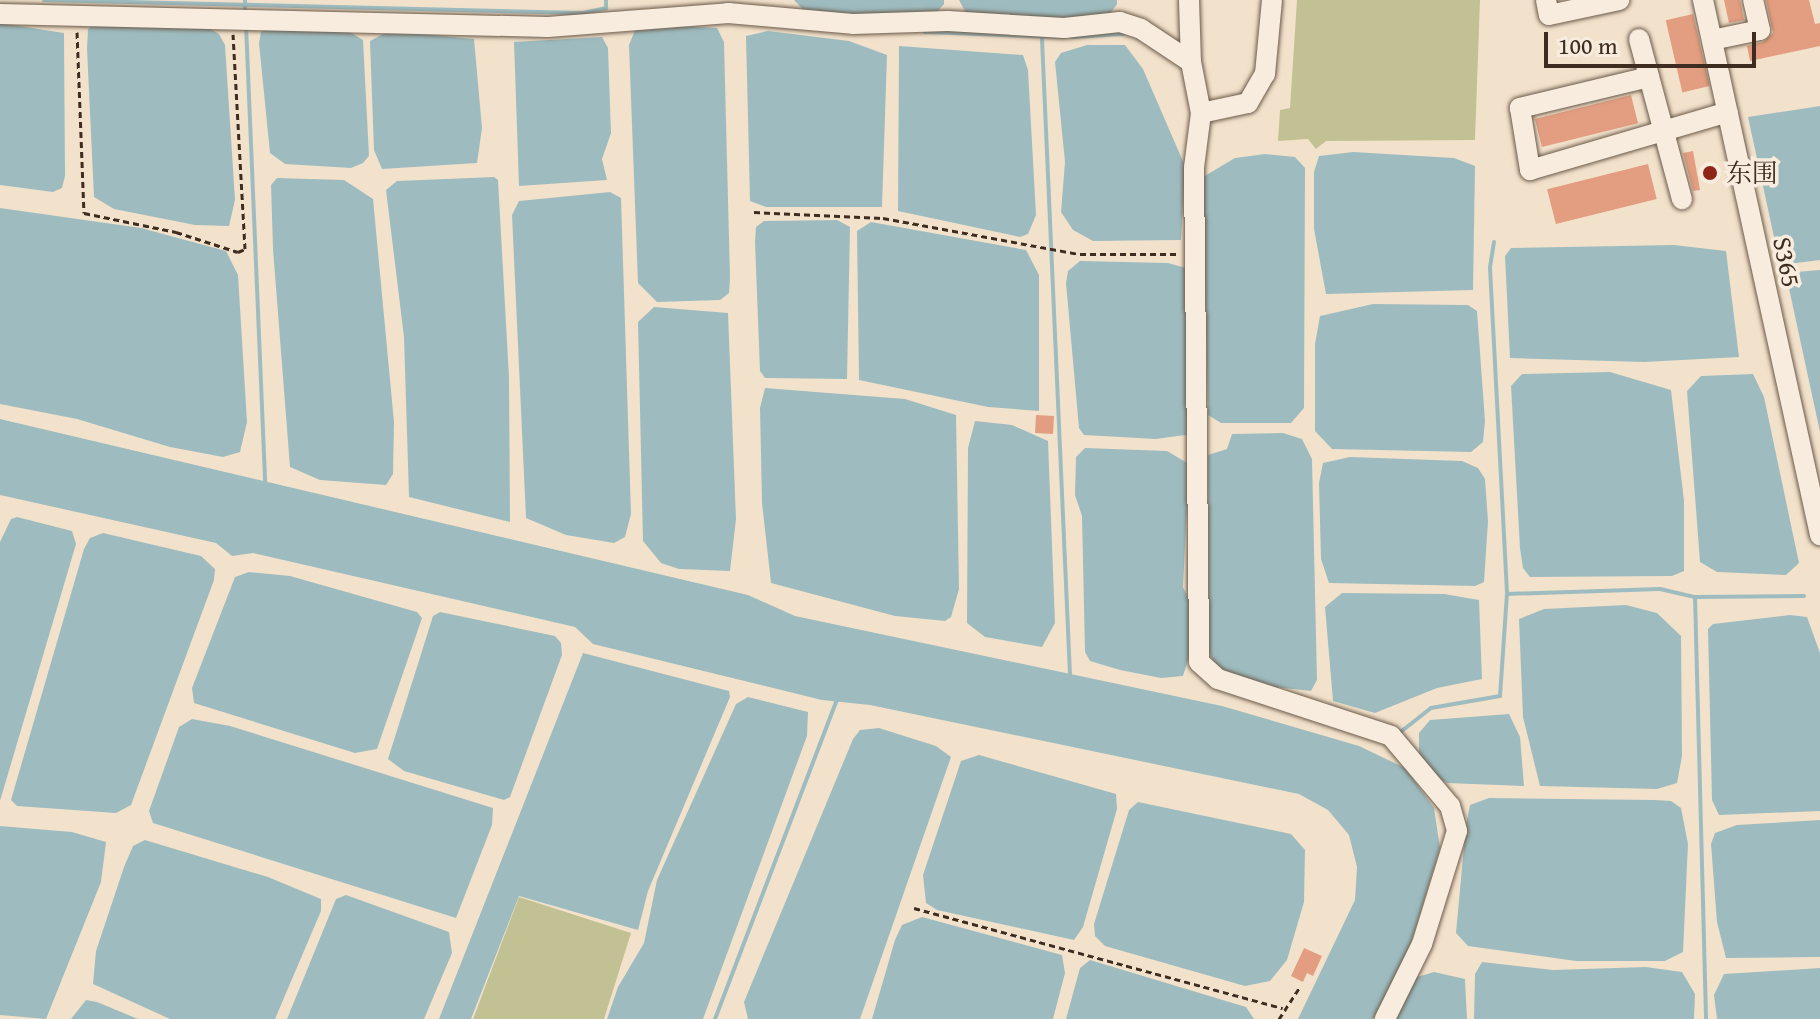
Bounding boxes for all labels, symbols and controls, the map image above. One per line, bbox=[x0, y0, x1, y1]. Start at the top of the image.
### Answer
scale bar bbox=[1548, 16, 1760, 66]
text: 100 m bbox=[1558, 28, 1618, 63]
place label: 东围 bbox=[1726, 157, 1778, 189]
marker: 东围 bbox=[1701, 164, 1719, 182]
street label: S365 bbox=[1767, 234, 1807, 290]

